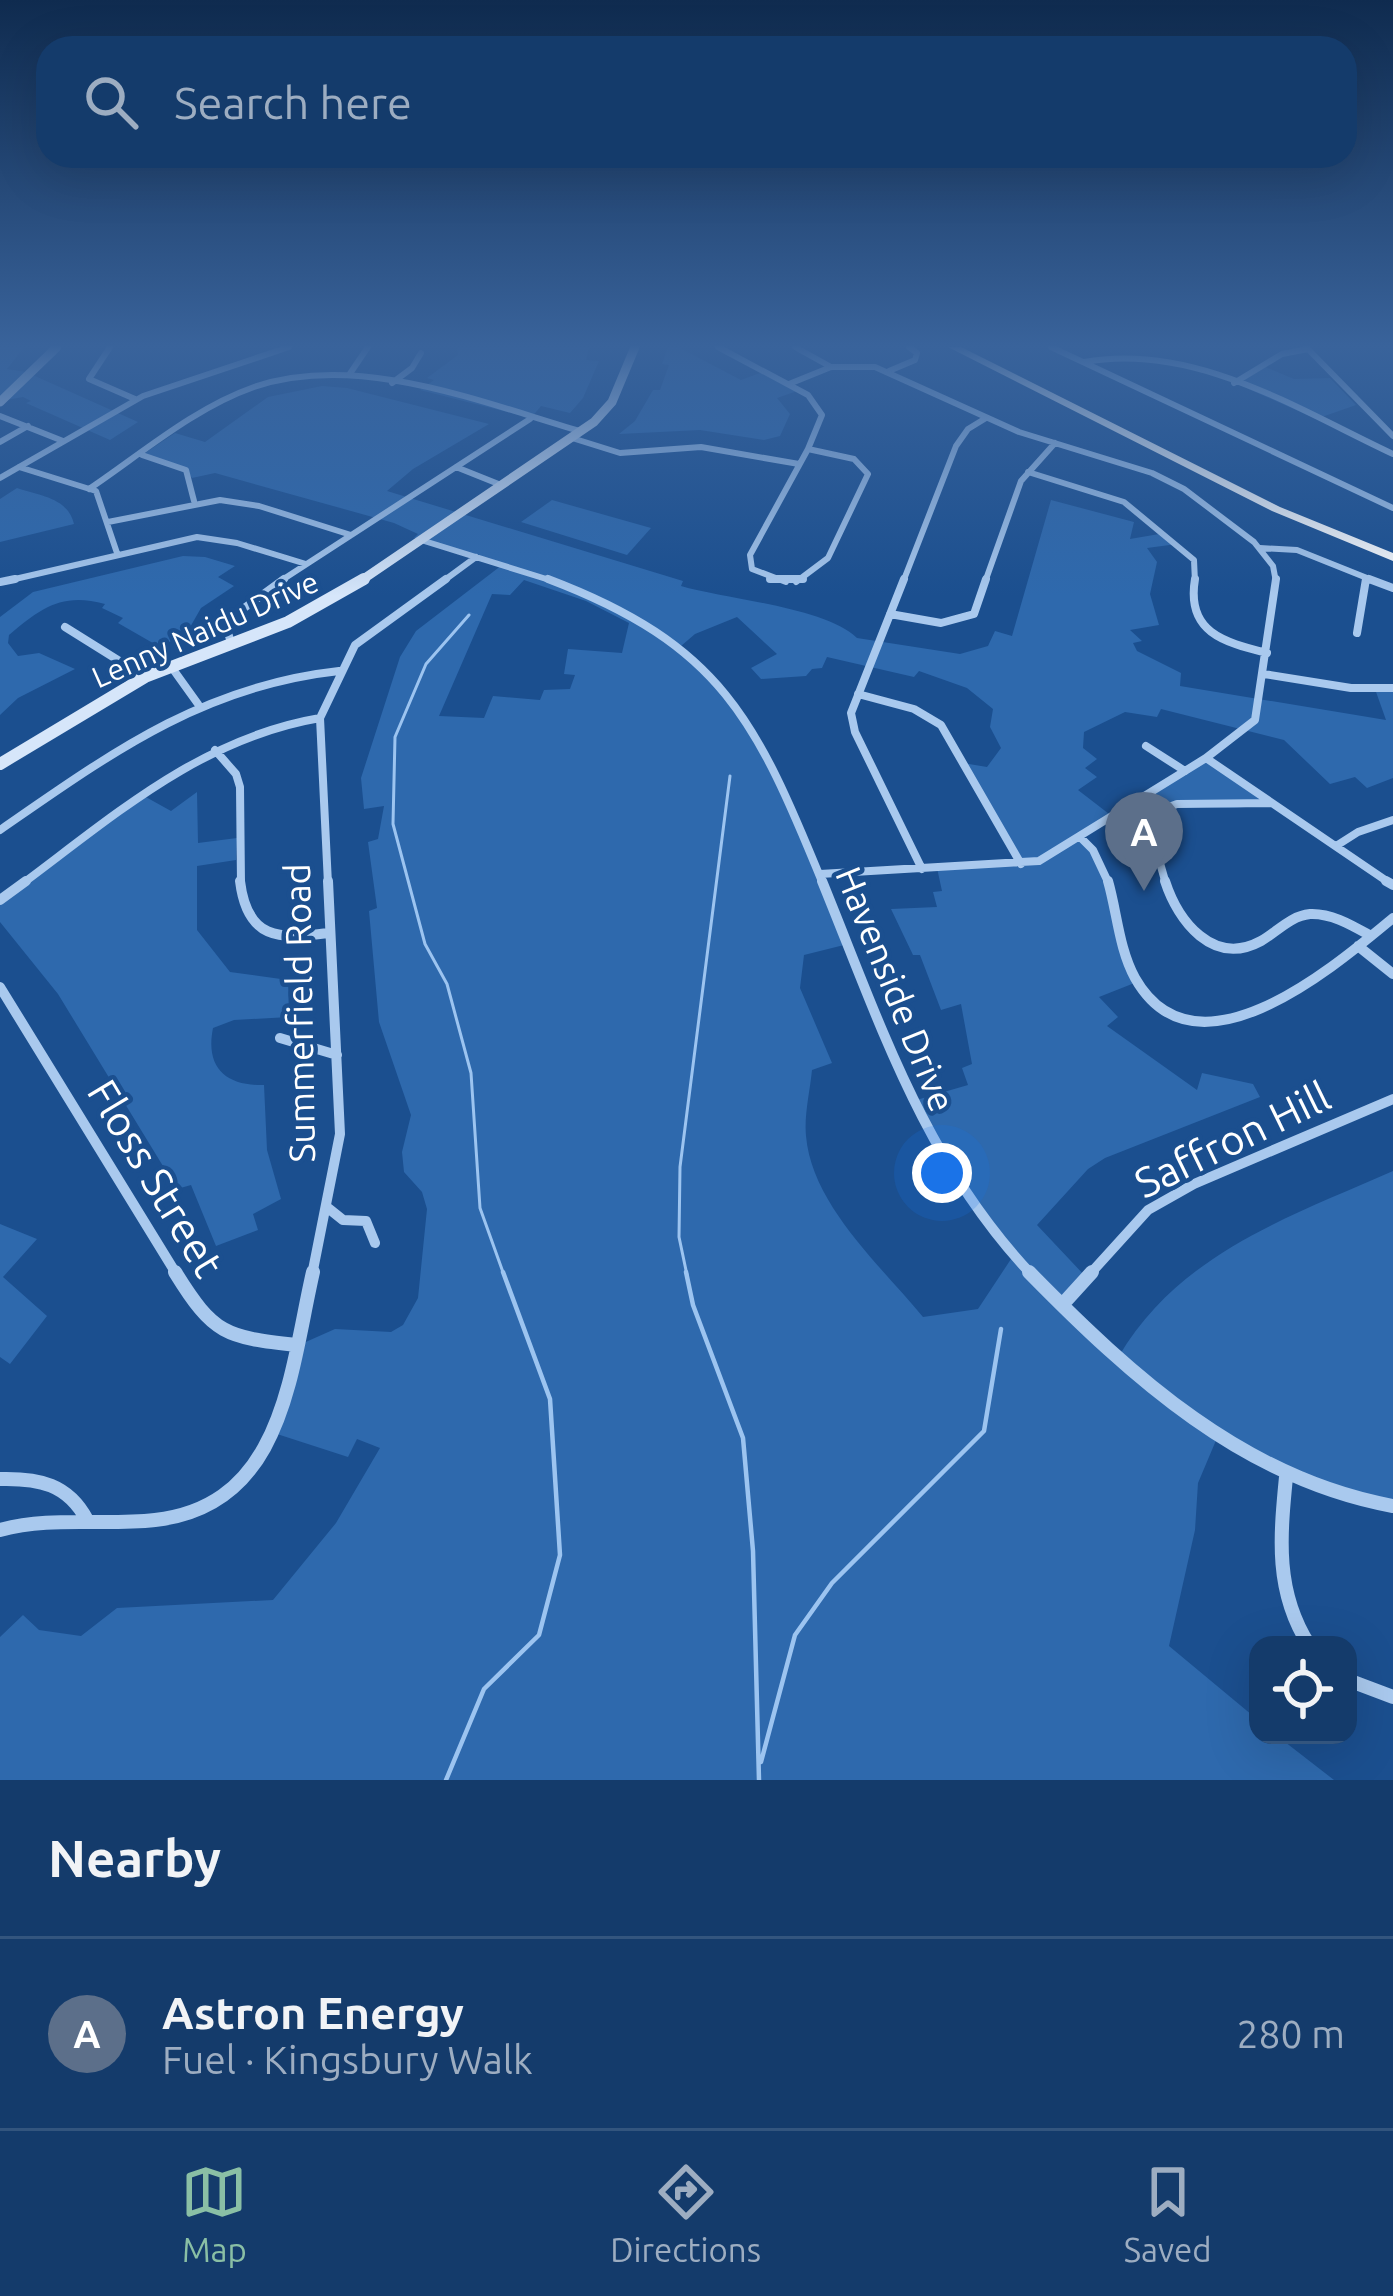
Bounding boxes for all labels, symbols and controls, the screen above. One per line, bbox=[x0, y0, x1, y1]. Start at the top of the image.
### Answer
search box bbox=[36, 36, 1357, 168]
icon: search bbox=[78, 69, 144, 135]
text: Search here bbox=[174, 77, 412, 128]
street label: Lenny Naidu Drive bbox=[87, 564, 323, 694]
pin: A bbox=[1105, 792, 1183, 891]
street label: Havenside Drive bbox=[828, 861, 964, 1117]
street label: Summerfield Road bbox=[276, 863, 322, 1163]
street label: Floss Street bbox=[79, 1071, 233, 1285]
street label: Saffron Hill bbox=[1127, 1072, 1337, 1206]
your location bbox=[912, 1143, 972, 1203]
map controls bbox=[1249, 1636, 1357, 1744]
button: locate bbox=[1249, 1636, 1357, 1744]
text: Nearby bbox=[48, 1829, 221, 1887]
text: Astron Energy bbox=[162, 1987, 464, 2038]
text: A bbox=[73, 2012, 101, 2055]
text: 280 m bbox=[1236, 2012, 1345, 2055]
text: Fuel · Kingsbury Walk bbox=[162, 2038, 533, 2081]
tab: Map bbox=[181, 2159, 247, 2268]
tab: Directions bbox=[610, 2159, 761, 2268]
tab: Saved bbox=[1124, 2159, 1212, 2268]

